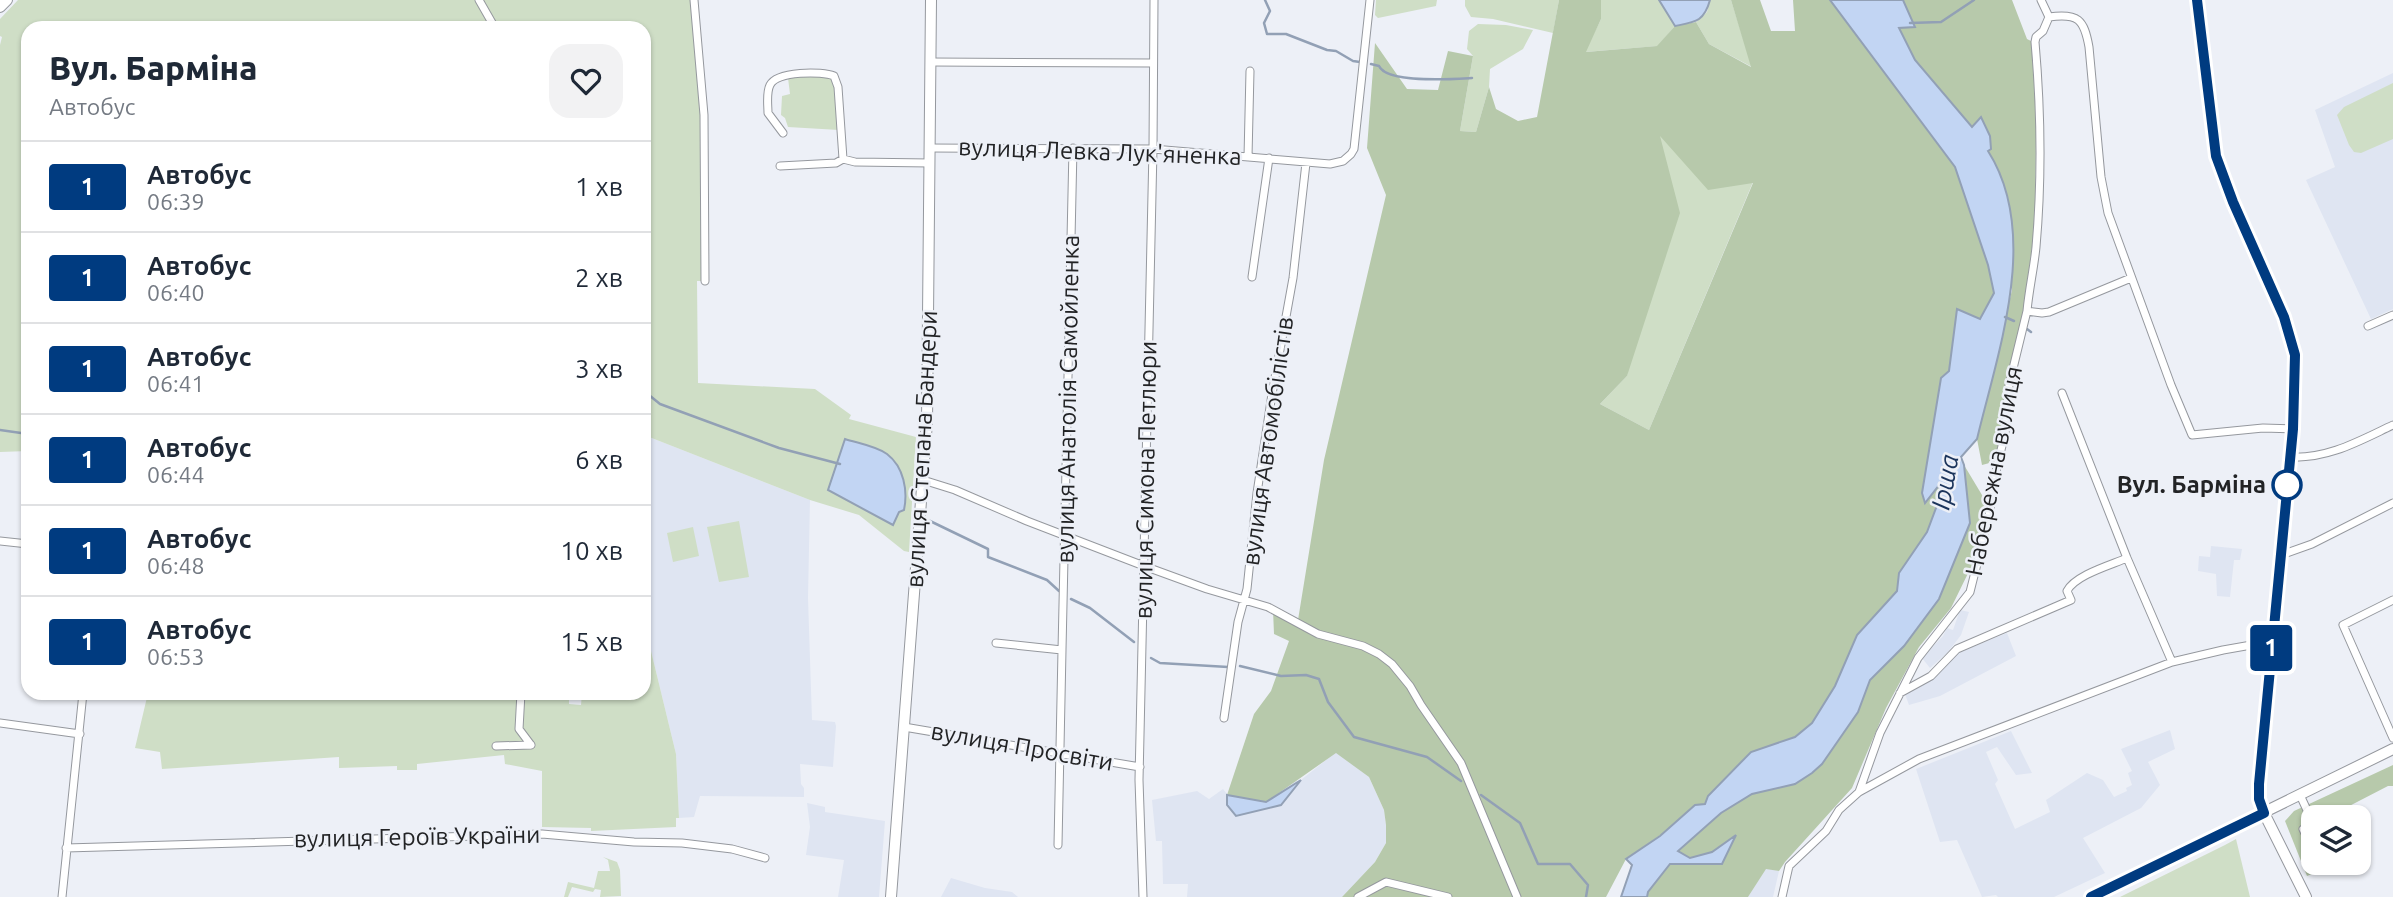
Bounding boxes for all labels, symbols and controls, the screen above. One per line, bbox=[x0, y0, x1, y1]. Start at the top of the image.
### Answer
button: heart bbox=[549, 44, 623, 118]
text: Вул. Барміна bbox=[49, 49, 257, 86]
text: Автобус bbox=[49, 94, 136, 119]
street label: вулиця Левка Лук'яненка bbox=[958, 133, 1242, 170]
text: Автобус bbox=[147, 160, 251, 189]
text: 1 хв bbox=[575, 172, 623, 201]
text: 1 bbox=[81, 173, 94, 200]
text: 06:39 bbox=[147, 189, 205, 214]
street label: вулиця Анатолія Самойленка bbox=[1051, 234, 1084, 564]
text: Автобус bbox=[147, 251, 251, 280]
text: 2 хв bbox=[575, 263, 623, 292]
text: 1 bbox=[81, 264, 94, 291]
text: 06:40 bbox=[147, 280, 205, 305]
street label: вулиця Степана Бандери bbox=[901, 310, 942, 588]
street label: вулиця Автомобілістів bbox=[1237, 315, 1298, 567]
street label: вулиця Симона Петлюри bbox=[1130, 341, 1161, 619]
text: Автобус bbox=[147, 342, 251, 371]
text: 3 хв bbox=[575, 354, 623, 383]
text: 1 bbox=[81, 355, 94, 382]
street label: Набережна вулиця bbox=[1960, 364, 2027, 578]
text: 06:41 bbox=[147, 371, 205, 396]
text: Автобус bbox=[147, 433, 251, 462]
text: 6 хв bbox=[575, 445, 623, 474]
text: 1 bbox=[81, 446, 94, 473]
water label: Ірша bbox=[1925, 452, 1964, 512]
text: 06:44 bbox=[147, 462, 205, 487]
marker: Вул. Барміна bbox=[2272, 470, 2302, 500]
place label: Вул. Барміна bbox=[2117, 471, 2266, 498]
text: Автобус bbox=[147, 524, 251, 553]
text: 10 хв bbox=[560, 536, 623, 565]
text: 1 bbox=[81, 537, 94, 564]
text: 06:48 bbox=[147, 553, 205, 578]
text: Автобус bbox=[147, 615, 251, 644]
line badge: 1 bbox=[2248, 625, 2294, 671]
text: 15 хв bbox=[560, 627, 623, 656]
text: 1 bbox=[81, 628, 94, 655]
text: 1 bbox=[2264, 634, 2278, 661]
text: 06:53 bbox=[147, 644, 205, 669]
street label: вулиця Просвіти bbox=[929, 717, 1115, 776]
map controls bbox=[2301, 805, 2371, 875]
button: layers bbox=[2301, 805, 2371, 875]
street label: вулиця Героїв України bbox=[293, 821, 540, 852]

